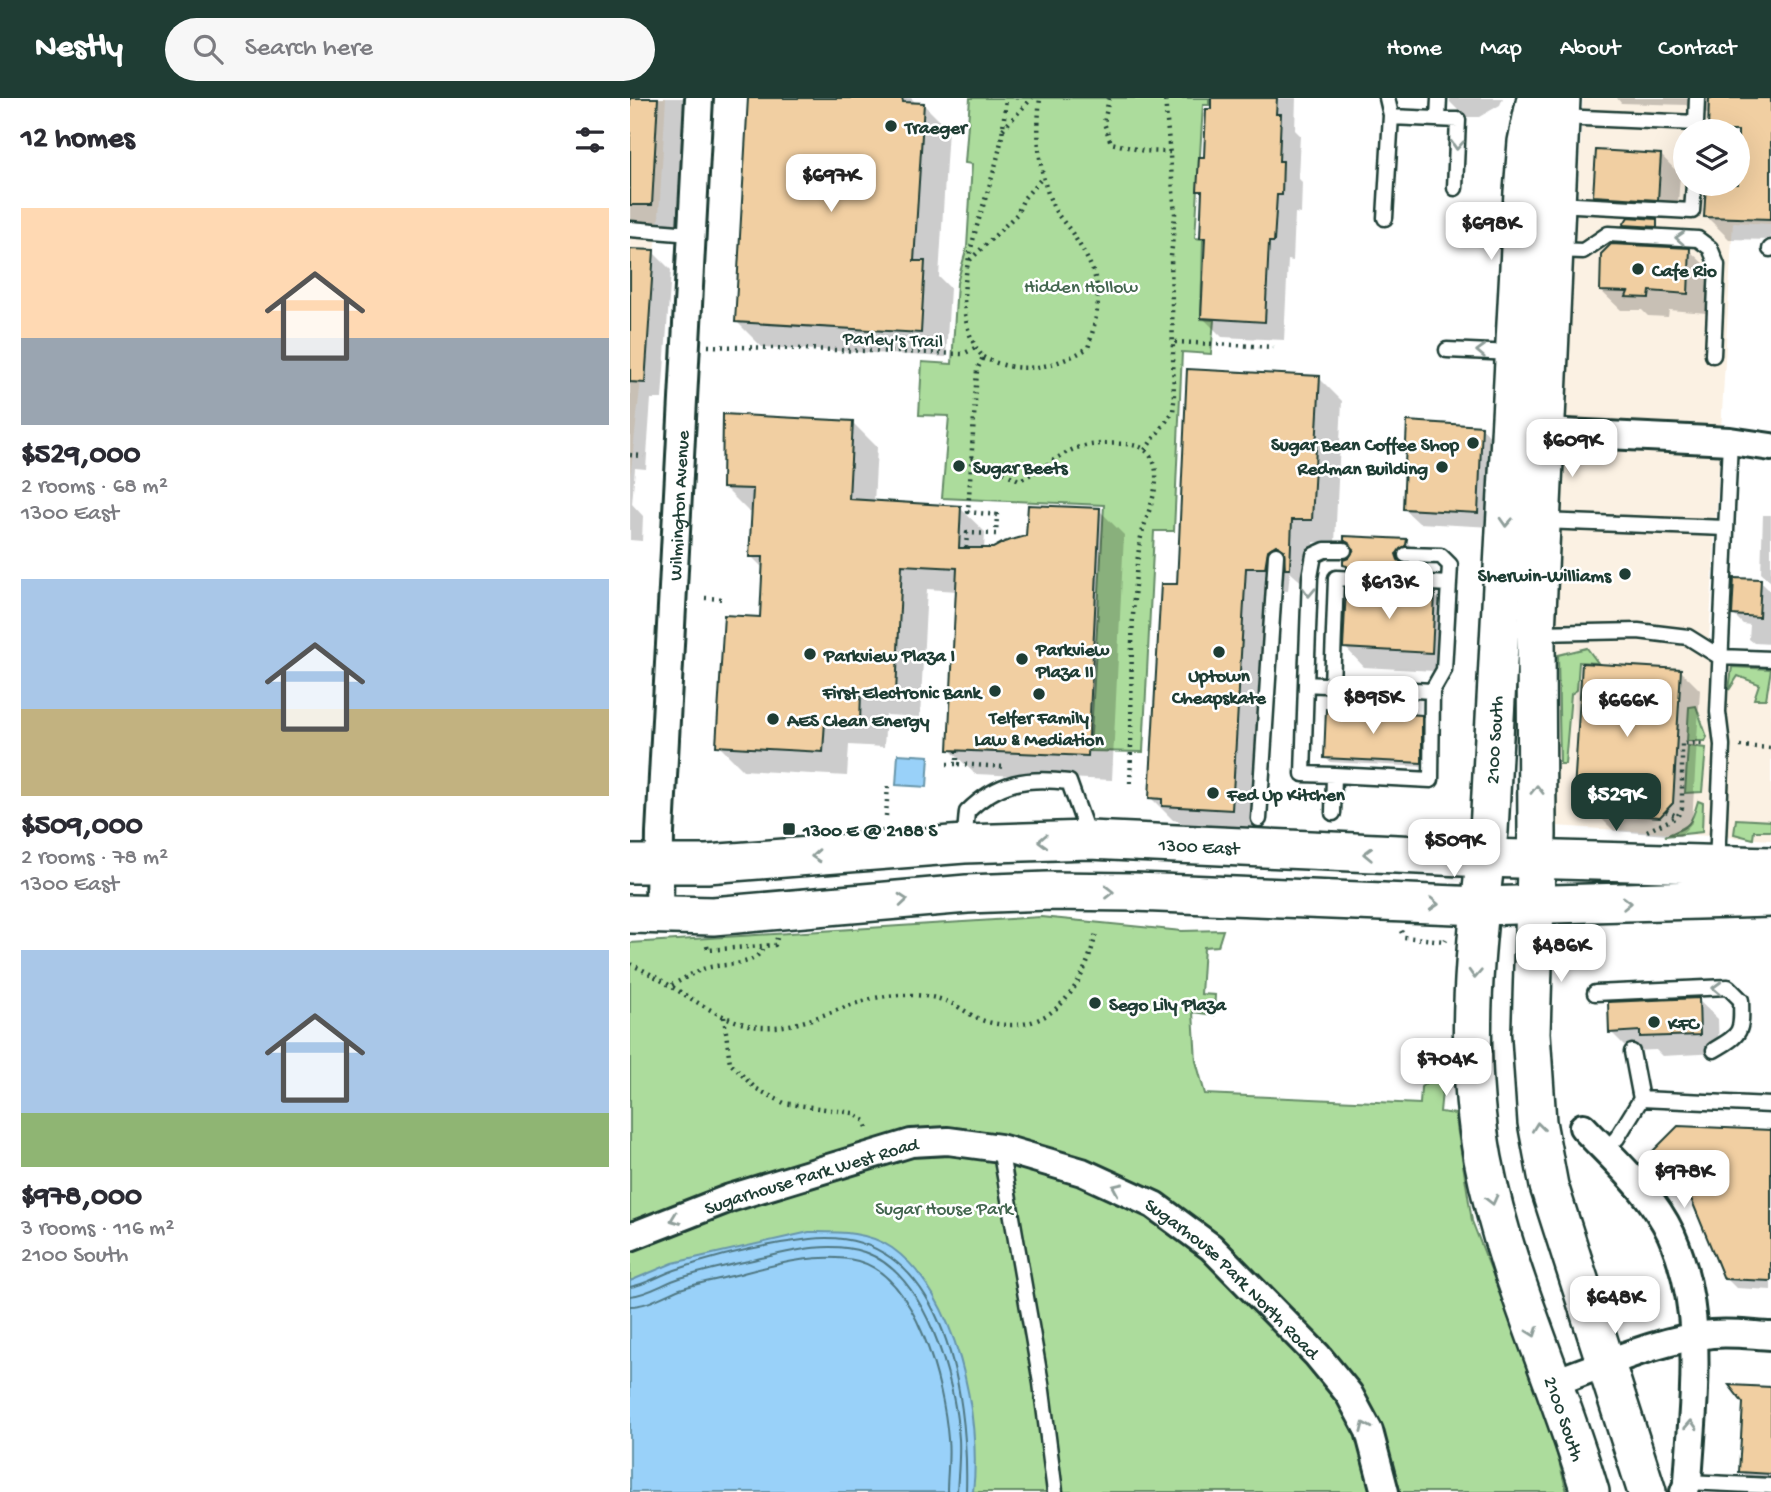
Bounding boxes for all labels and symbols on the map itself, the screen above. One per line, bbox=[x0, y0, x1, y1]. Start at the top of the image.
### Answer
marker: Traeger bbox=[883, 118, 899, 134]
place label: Traeger bbox=[903, 118, 969, 141]
one-way arrow bbox=[1450, 140, 1465, 151]
pin: $697K bbox=[782, 155, 880, 214]
pin: $698K bbox=[1442, 202, 1540, 262]
one-way arrow bbox=[1674, 231, 1685, 246]
marker: Cafe Rio bbox=[1630, 261, 1646, 277]
place label: Cafe Rio bbox=[1651, 261, 1717, 284]
park label: Hidden Hollow bbox=[1024, 277, 1138, 300]
street label: Parley's Trail bbox=[841, 328, 943, 355]
one-way arrow bbox=[1475, 343, 1486, 358]
pin: $609K bbox=[1523, 420, 1621, 479]
street label: Wilmington Avenue bbox=[665, 430, 696, 581]
place label: Sugar Bean Coffee Shop bbox=[1271, 435, 1460, 458]
marker: Sugar Bean Coffee Shop bbox=[1465, 435, 1481, 451]
marker: Sugar Beets bbox=[951, 458, 967, 474]
place label: Sugar Beets bbox=[973, 458, 1068, 481]
place label: Redman Building bbox=[1297, 459, 1428, 482]
marker: Redman Building bbox=[1434, 459, 1450, 475]
one-way arrow bbox=[1499, 517, 1514, 528]
pin: $613K bbox=[1340, 561, 1438, 621]
place label: Sherwin-Williams bbox=[1478, 566, 1612, 589]
marker: Sherwin-Williams bbox=[1617, 566, 1633, 582]
one-way arrow bbox=[1302, 587, 1317, 598]
place label: Parkview Plaza II bbox=[1035, 640, 1110, 685]
marker: Uptown Cheapskate bbox=[1211, 644, 1227, 660]
marker: Parkview Plaza I bbox=[802, 646, 818, 662]
place label: Parkview Plaza I bbox=[823, 646, 955, 669]
marker: Parkview Plaza II bbox=[1014, 651, 1030, 667]
place label: Uptown Cheapskate bbox=[1171, 666, 1267, 711]
pin: $895K bbox=[1324, 676, 1422, 736]
pin: $666K bbox=[1578, 680, 1676, 739]
place label: First Electronic Bank bbox=[822, 683, 984, 706]
marker: First Electronic Bank bbox=[987, 683, 1003, 699]
marker: Telfer Family Law & Mediation bbox=[1031, 686, 1047, 702]
street label: 2100 South bbox=[1483, 695, 1510, 785]
place label: Telfer Family Law & Mediation bbox=[974, 708, 1105, 753]
marker: AES Clean Energy bbox=[765, 711, 781, 727]
place label: AES Clean Energy bbox=[786, 711, 930, 734]
pin: $529K bbox=[1567, 774, 1665, 833]
marker: Fed Up Kitchen bbox=[1205, 785, 1221, 801]
place label: Fed Up Kitchen bbox=[1226, 785, 1346, 808]
one-way arrow bbox=[1529, 785, 1545, 795]
pin: $509K bbox=[1405, 820, 1503, 879]
marker: 1300 E @ 2188 S bbox=[781, 821, 797, 837]
place label: 1300 E @ 2188 S bbox=[802, 821, 939, 844]
one-way arrow bbox=[1037, 833, 1048, 849]
street label: 1300 East bbox=[1157, 835, 1242, 862]
one-way arrow bbox=[1363, 846, 1374, 861]
one-way arrow bbox=[810, 848, 821, 863]
one-way arrow bbox=[1104, 884, 1114, 900]
one-way arrow bbox=[897, 893, 908, 908]
one-way arrow bbox=[1622, 895, 1633, 910]
one-way arrow bbox=[1429, 897, 1440, 912]
pin: $486K bbox=[1512, 924, 1610, 984]
one-way arrow bbox=[1468, 969, 1483, 980]
one-way arrow bbox=[1711, 981, 1722, 996]
marker: Sego Lily Plaza bbox=[1087, 995, 1103, 1011]
place label: Sego Lily Plaza bbox=[1109, 995, 1227, 1018]
marker: KFC bbox=[1646, 1014, 1662, 1030]
place label: KFC bbox=[1667, 1014, 1700, 1037]
pin: $704K bbox=[1397, 1038, 1495, 1098]
one-way arrow bbox=[1530, 1121, 1545, 1132]
street label: Sugarhouse Park West Road bbox=[702, 1135, 921, 1222]
pin: $978K bbox=[1635, 1150, 1733, 1210]
one-way arrow bbox=[1112, 1182, 1124, 1196]
one-way arrow bbox=[1484, 1194, 1498, 1206]
street label: Sugarhouse Park North Road bbox=[1141, 1195, 1324, 1367]
park label: Sugar House Park bbox=[875, 1199, 1014, 1222]
one-way arrow bbox=[670, 1211, 682, 1225]
pin: $648K bbox=[1566, 1276, 1664, 1336]
one-way arrow bbox=[1525, 1326, 1539, 1338]
street label: 2100 South bbox=[1537, 1374, 1588, 1465]
one-way arrow bbox=[1683, 1419, 1698, 1430]
one-way arrow bbox=[1359, 1422, 1373, 1434]

